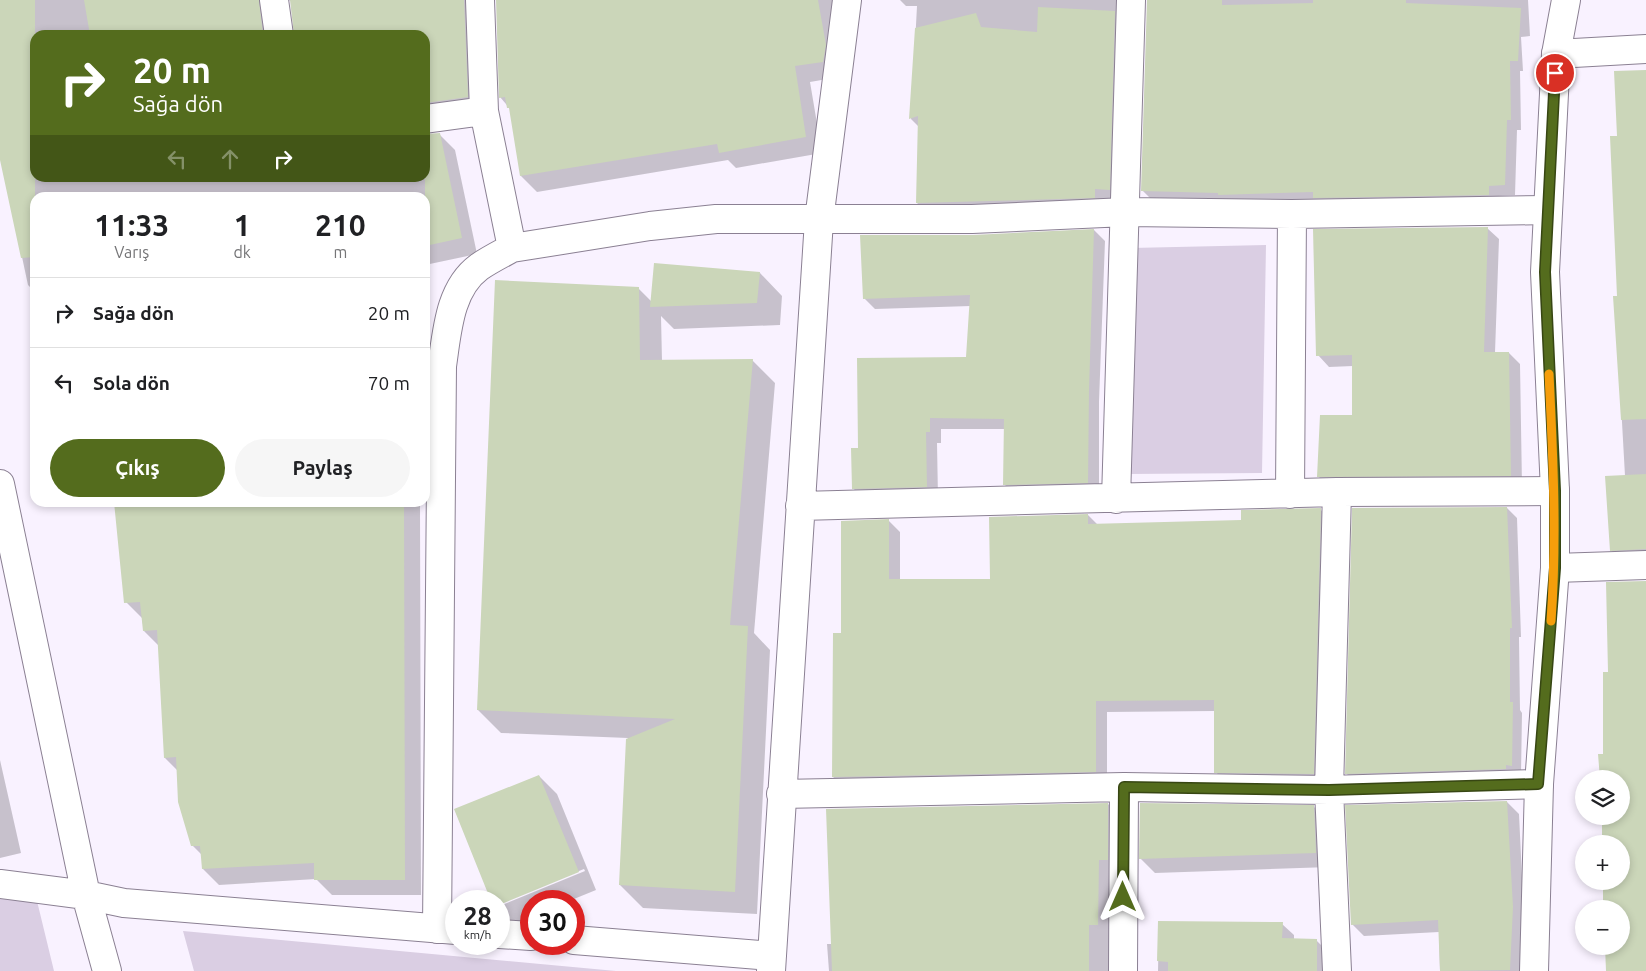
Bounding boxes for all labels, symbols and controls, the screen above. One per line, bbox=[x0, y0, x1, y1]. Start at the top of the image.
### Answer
icon: right bbox=[50, 50, 115, 115]
text: 20 m bbox=[133, 50, 211, 90]
pin bbox=[1534, 52, 1576, 94]
icon: arrive bbox=[1541, 59, 1569, 87]
text: Sağa dön bbox=[133, 91, 223, 116]
icon: left bbox=[163, 145, 191, 173]
icon: ahead bbox=[216, 145, 244, 173]
icon: right bbox=[269, 145, 297, 173]
text: 11:33 bbox=[94, 208, 169, 242]
text: 1 bbox=[234, 208, 251, 242]
text: 210 bbox=[315, 208, 366, 242]
text: Varış bbox=[114, 243, 149, 261]
text: dk bbox=[233, 243, 251, 261]
text: m bbox=[334, 243, 347, 261]
icon: right bbox=[50, 299, 78, 327]
text: Sağa dön bbox=[93, 302, 174, 324]
text: 20 m bbox=[368, 302, 410, 324]
icon: left bbox=[50, 369, 78, 397]
text: Sola dön bbox=[93, 372, 170, 394]
text: 70 m bbox=[368, 372, 410, 394]
button: Çıkış bbox=[50, 439, 225, 497]
button: Paylaş bbox=[235, 439, 410, 497]
map controls bbox=[1575, 770, 1630, 955]
button: layers bbox=[1575, 770, 1630, 825]
button: + bbox=[1575, 835, 1630, 890]
position arrow bbox=[1096, 870, 1148, 922]
speed limit sign: 30 bbox=[520, 890, 585, 955]
button: − bbox=[1575, 900, 1630, 955]
text: 28 bbox=[463, 902, 492, 930]
text: km/h bbox=[464, 928, 491, 941]

